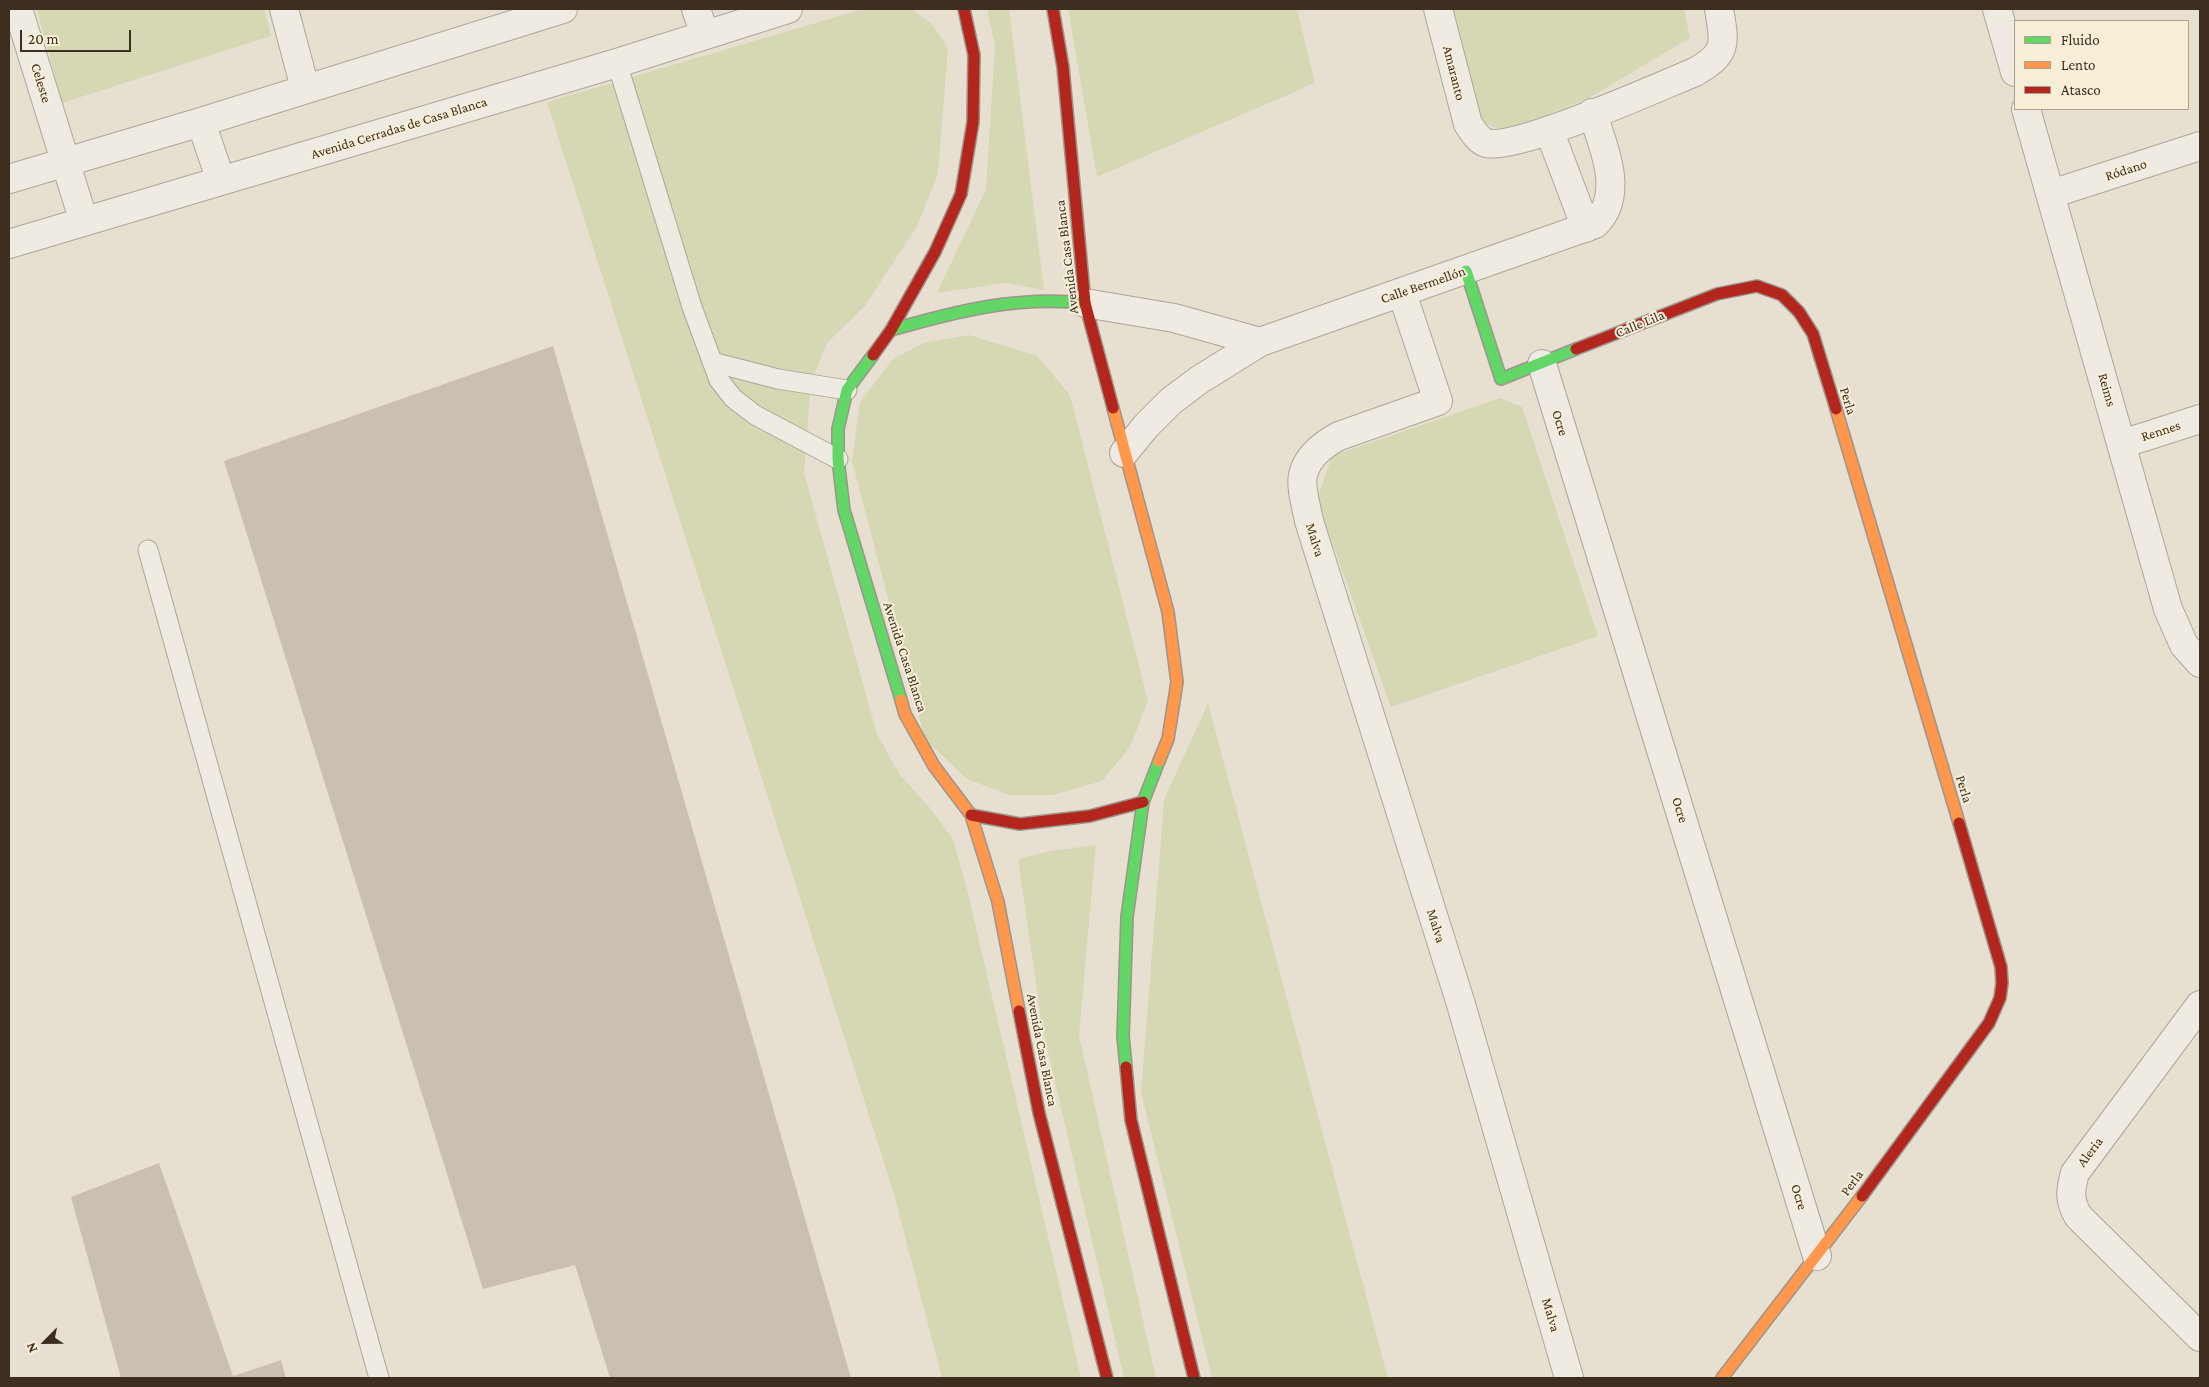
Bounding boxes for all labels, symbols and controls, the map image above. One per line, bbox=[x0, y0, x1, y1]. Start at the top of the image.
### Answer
scale bar bbox=[22, 20, 134, 52]
legend bbox=[2014, 20, 2189, 110]
text: 20 m bbox=[28, 31, 59, 47]
text: Fluido bbox=[2061, 32, 2100, 48]
street label: Amaranto bbox=[1439, 44, 1469, 102]
text: Lento bbox=[2061, 57, 2095, 73]
street label: Celeste bbox=[27, 61, 55, 105]
text: Atasco bbox=[2061, 82, 2101, 98]
street label: Avenida Cerradas de Casa Blanca bbox=[309, 93, 489, 163]
street label: Ródano bbox=[2103, 155, 2149, 185]
street label: Avenida Casa Blanca bbox=[1052, 199, 1082, 315]
street label: Calle Bermellón bbox=[1378, 263, 1468, 307]
street label: Calle Lila bbox=[1613, 307, 1667, 341]
street label: Reims bbox=[2094, 371, 2120, 409]
street label: Perla bbox=[1836, 385, 1860, 417]
street label: Ocre bbox=[1548, 408, 1572, 438]
street label: Rennes bbox=[2139, 417, 2183, 445]
street label: Malva bbox=[1302, 521, 1328, 559]
street label: Avenida Casa Blanca bbox=[879, 600, 931, 714]
street label: Perla bbox=[1952, 773, 1976, 805]
street label: Ocre bbox=[1668, 795, 1692, 825]
street label: Malva bbox=[1423, 907, 1449, 945]
street label: Avenida Casa Blanca bbox=[1023, 992, 1061, 1108]
street label: Aleria bbox=[2073, 1134, 2107, 1170]
street label: Perla bbox=[1837, 1167, 1867, 1199]
street label: Ocre bbox=[1787, 1182, 1811, 1212]
street label: Malva bbox=[1538, 1296, 1564, 1334]
north arrow bbox=[20, 1317, 70, 1367]
text: N bbox=[22, 1340, 40, 1355]

